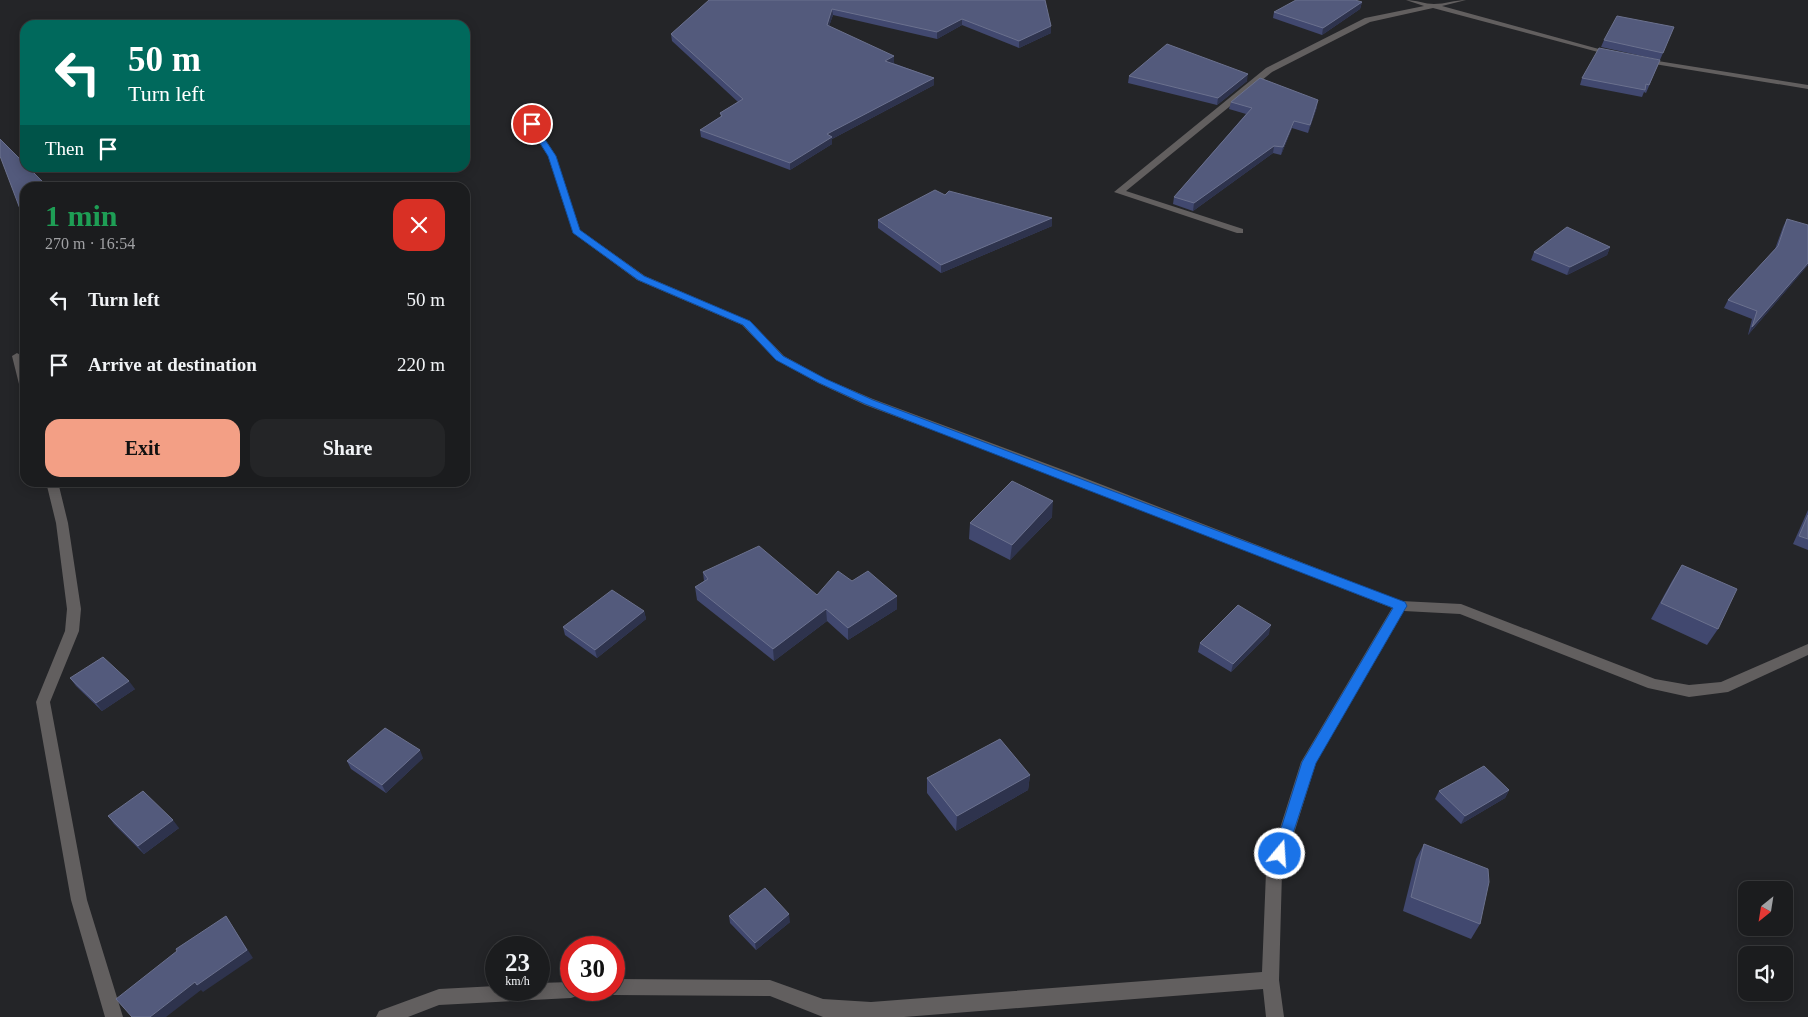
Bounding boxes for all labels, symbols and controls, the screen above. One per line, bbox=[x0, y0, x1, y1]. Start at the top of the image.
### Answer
icon: left bbox=[45, 40, 110, 105]
text: 50 m bbox=[128, 40, 201, 79]
text: Turn left bbox=[128, 81, 205, 106]
pin bbox=[511, 103, 553, 145]
icon: arrive bbox=[518, 110, 546, 138]
icon: arrive bbox=[94, 135, 122, 163]
text: Then bbox=[45, 138, 84, 159]
text: 1 min bbox=[45, 199, 118, 232]
button: close bbox=[393, 199, 445, 251]
text: 270 m · 16:54 bbox=[45, 235, 135, 252]
icon: left bbox=[45, 286, 73, 314]
text: Turn left bbox=[88, 289, 160, 310]
text: 50 m bbox=[406, 289, 445, 310]
icon: arrive bbox=[45, 351, 73, 379]
text: Arrive at destination bbox=[88, 354, 257, 375]
text: 220 m bbox=[397, 354, 445, 375]
button: Exit bbox=[45, 419, 240, 477]
button: Share bbox=[250, 419, 445, 477]
position arrow bbox=[1253, 827, 1305, 879]
north arrow bbox=[1738, 881, 1792, 936]
map controls bbox=[1738, 881, 1793, 1001]
speed limit sign: 30 bbox=[560, 936, 625, 1001]
button: sound bbox=[1738, 946, 1793, 1001]
text: 23 bbox=[505, 949, 530, 976]
text: km/h bbox=[505, 974, 530, 988]

